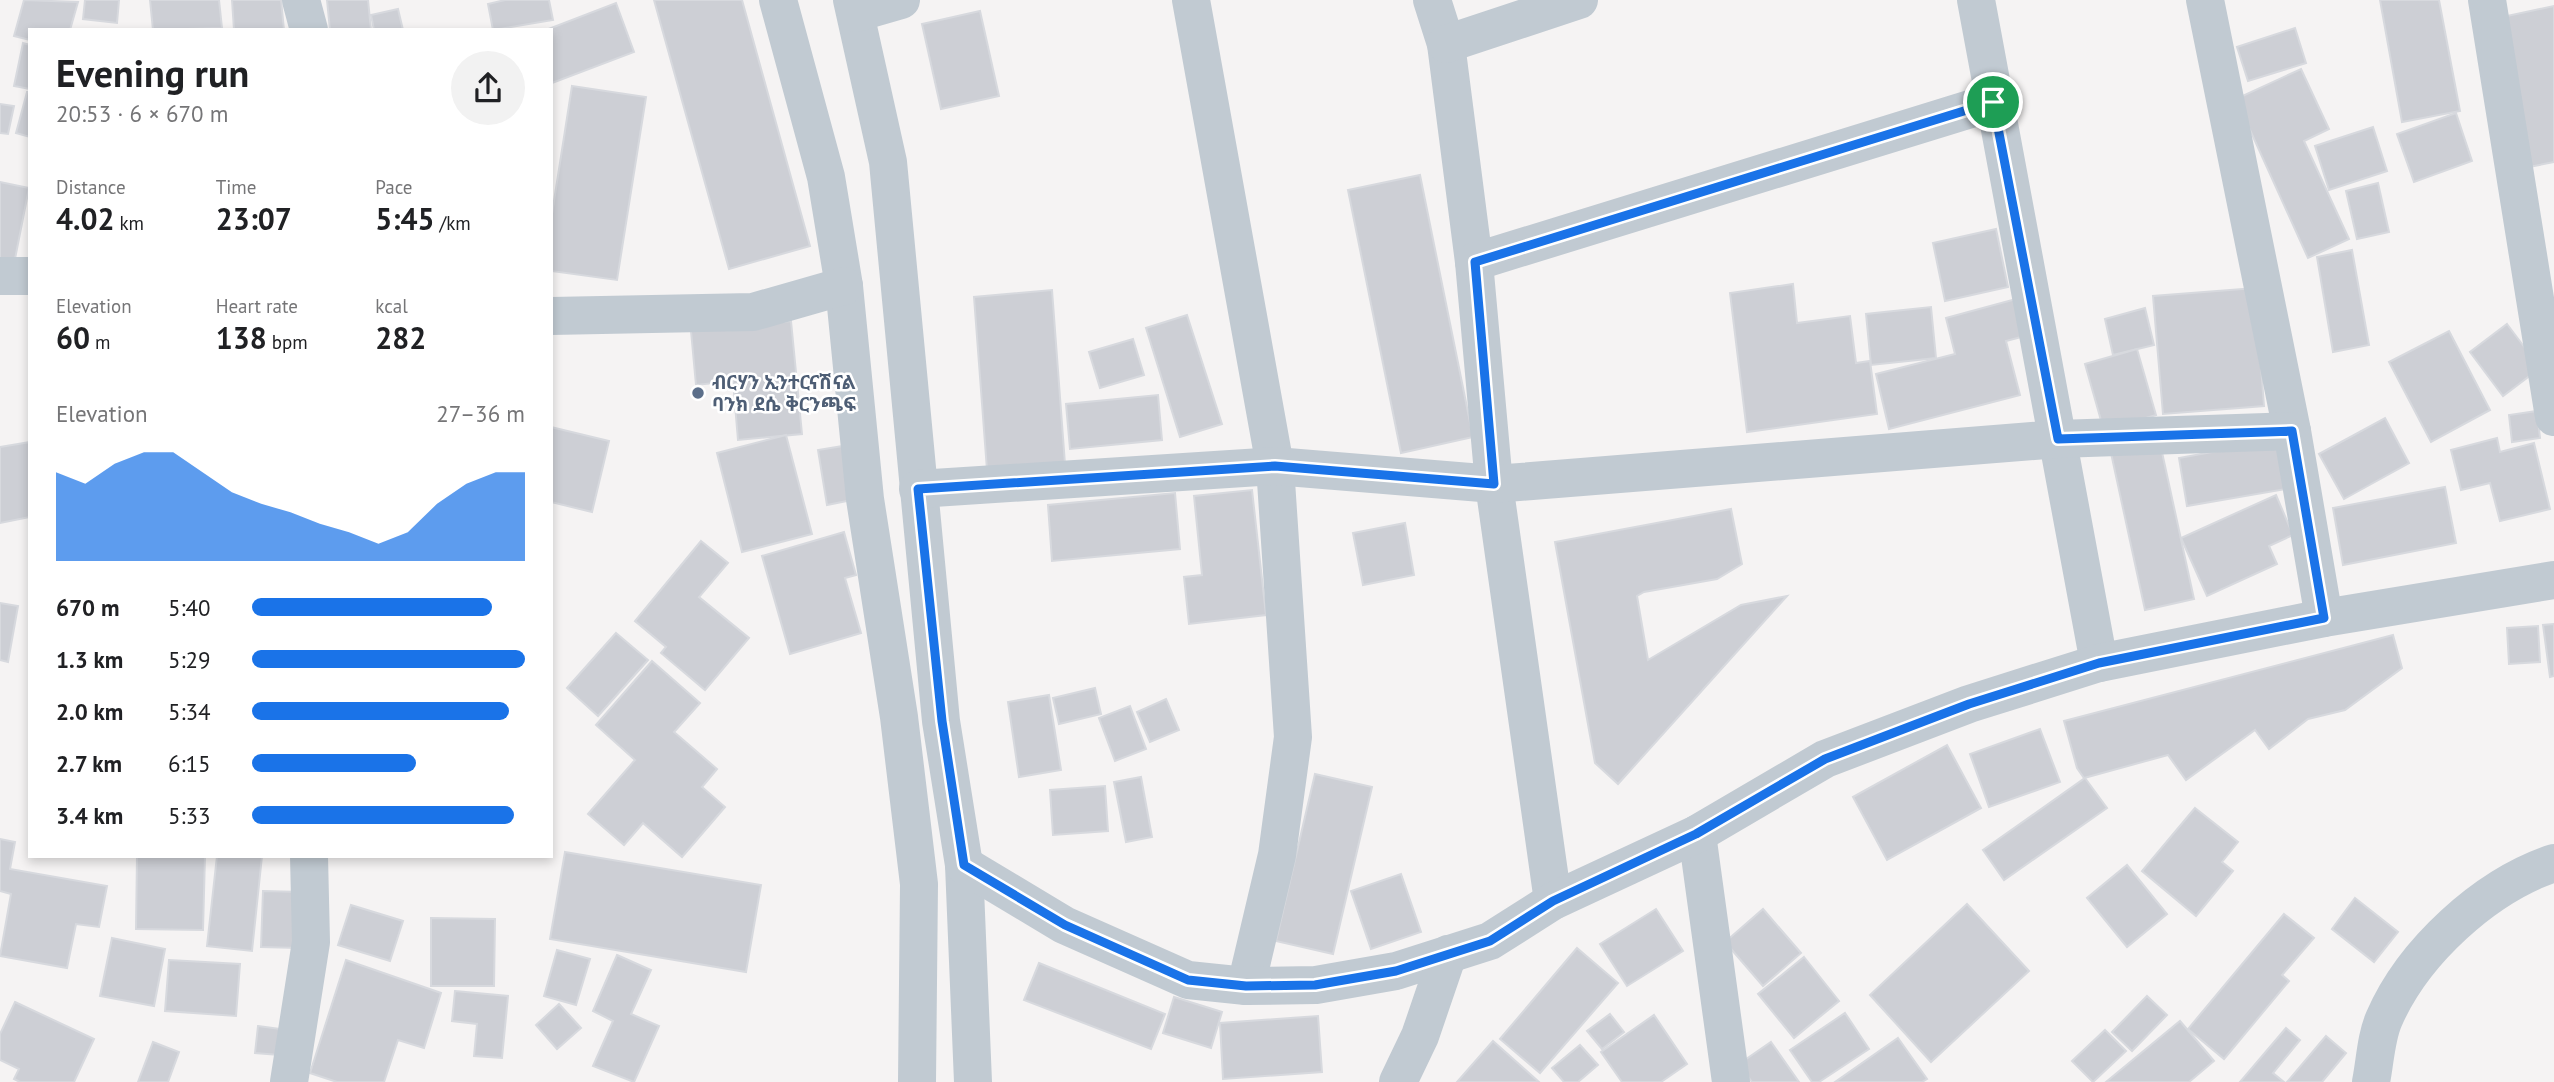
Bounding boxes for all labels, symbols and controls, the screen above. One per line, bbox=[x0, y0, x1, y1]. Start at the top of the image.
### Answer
text: Evening run bbox=[56, 48, 249, 97]
button: share bbox=[451, 51, 525, 125]
pin bbox=[1963, 72, 2023, 132]
icon: arrive bbox=[1974, 83, 2012, 121]
text: 20:53 · 6 × 670 m bbox=[56, 99, 228, 128]
text: Distance bbox=[56, 175, 126, 199]
text: Time bbox=[216, 175, 256, 199]
text: Pace bbox=[375, 175, 413, 199]
text: 4.02 bbox=[56, 199, 114, 238]
text: 23:07 bbox=[216, 199, 292, 238]
text: 5:45 bbox=[375, 199, 434, 238]
text: km bbox=[114, 211, 144, 235]
text: /km bbox=[434, 211, 471, 235]
text: Elevation bbox=[56, 294, 132, 318]
text: Heart rate bbox=[216, 294, 298, 318]
text: kcal bbox=[375, 294, 408, 318]
text: 60 bbox=[56, 318, 90, 357]
text: 138 bbox=[216, 318, 267, 357]
text: 282 bbox=[375, 318, 426, 357]
text: m bbox=[90, 330, 111, 354]
text: bpm bbox=[267, 330, 308, 354]
place label: ብርሃን ኢንተርናሽናል ባንክ ደሴ ቅርንጫፍ bbox=[712, 370, 856, 416]
marker: ብርሃን ኢንተርናሽናል ባንክ ደሴ ቅርንጫፍ bbox=[690, 385, 706, 401]
text: Elevation bbox=[56, 399, 148, 428]
text: 27–36 m bbox=[436, 399, 525, 428]
text: 670 m bbox=[56, 593, 119, 622]
text: 5:40 bbox=[168, 593, 211, 622]
text: 1.3 km bbox=[56, 645, 123, 674]
text: 5:29 bbox=[168, 645, 211, 674]
text: 2.0 km bbox=[56, 697, 123, 726]
text: 5:34 bbox=[168, 697, 211, 726]
text: 2.7 km bbox=[56, 749, 122, 778]
text: 6:15 bbox=[168, 749, 211, 778]
text: 3.4 km bbox=[56, 801, 123, 830]
text: 5:33 bbox=[168, 801, 211, 830]

